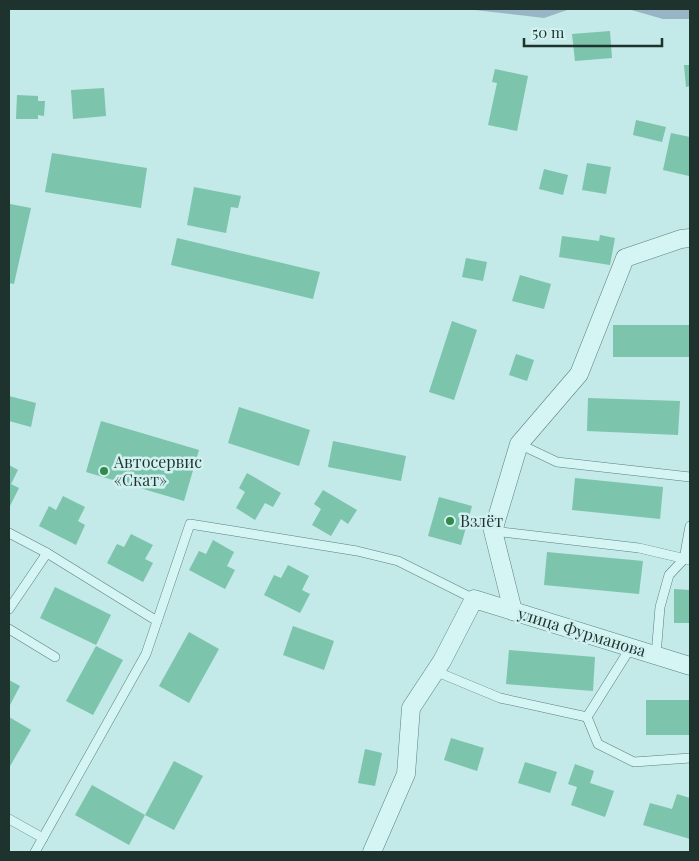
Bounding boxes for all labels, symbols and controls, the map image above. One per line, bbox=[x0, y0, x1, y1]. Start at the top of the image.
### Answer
scale bar bbox=[524, 15, 662, 47]
text: 50 m bbox=[532, 22, 565, 42]
place label: Автосервис «Скат» bbox=[113, 451, 202, 490]
marker: Автосервис «Скат» bbox=[98, 465, 110, 477]
place label: Взлёт bbox=[460, 510, 503, 531]
marker: Взлёт bbox=[444, 515, 456, 527]
street label: улица Фурманова bbox=[515, 602, 649, 661]

